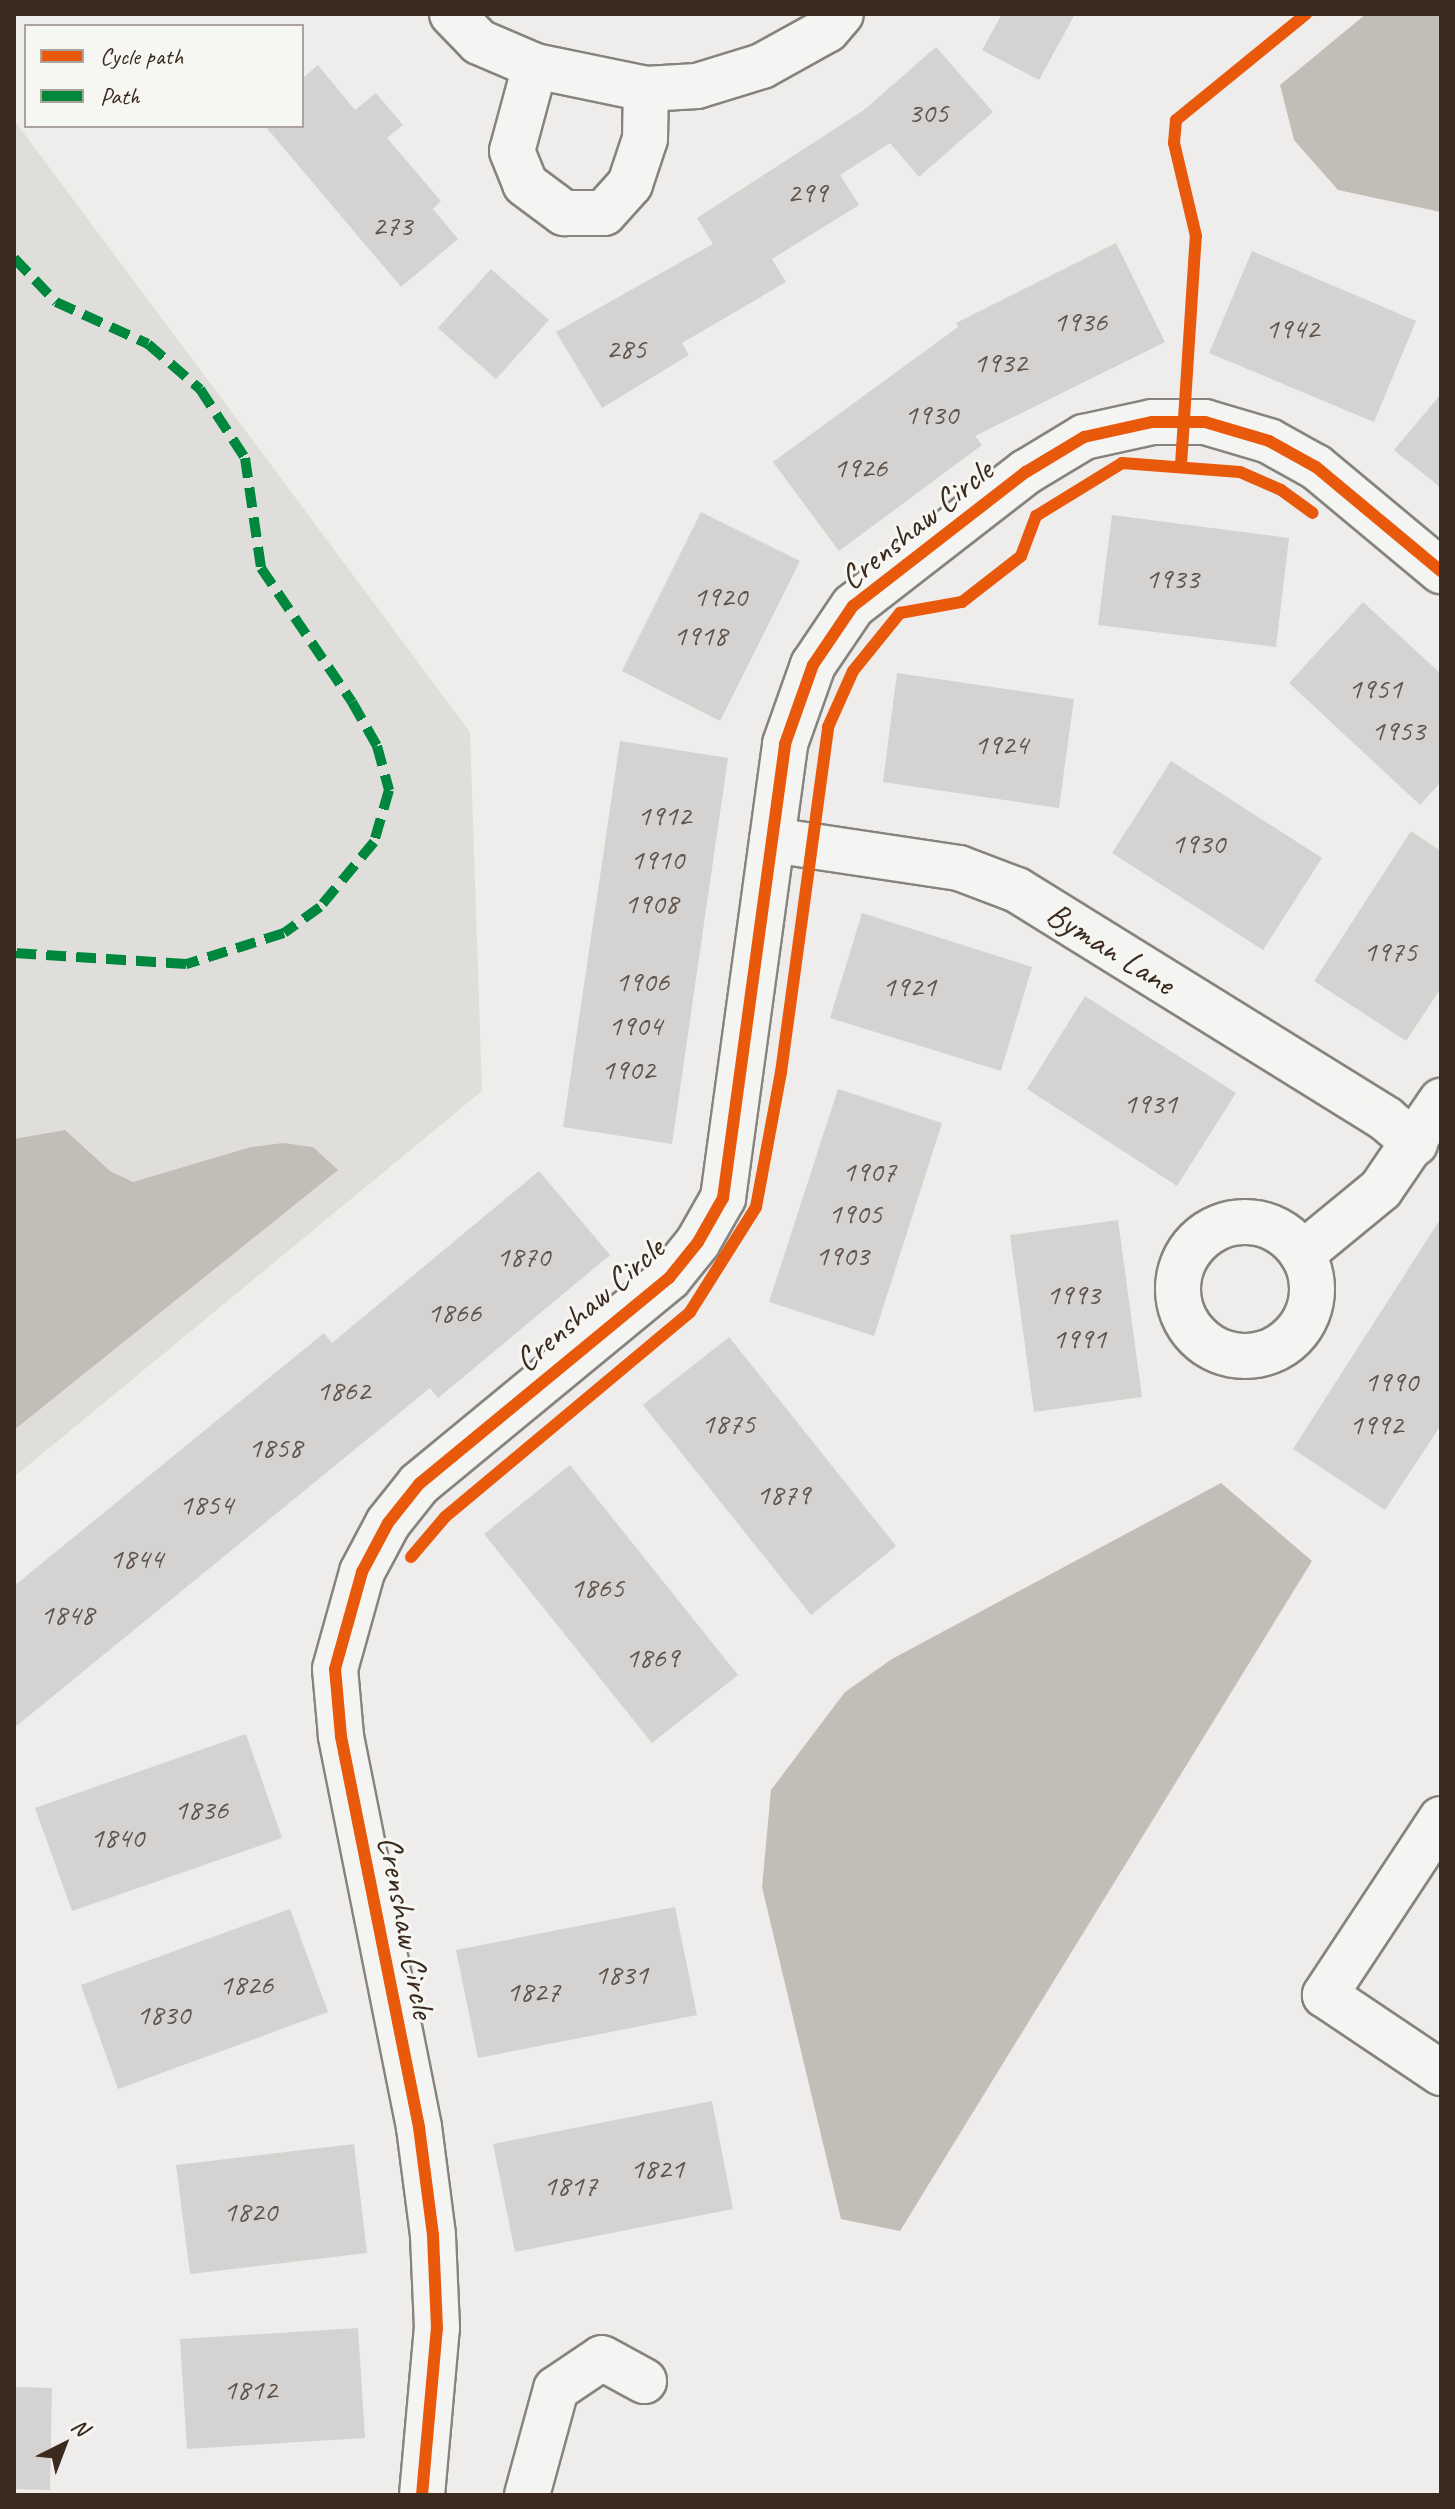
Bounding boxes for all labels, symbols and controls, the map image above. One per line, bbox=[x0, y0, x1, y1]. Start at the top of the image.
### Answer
legend bbox=[24, 24, 304, 128]
text: Cycle path bbox=[100, 41, 183, 71]
text: Path bbox=[100, 81, 140, 111]
house number: 305 bbox=[908, 94, 948, 130]
house number: 299 bbox=[787, 174, 827, 210]
house number: 273 bbox=[372, 207, 412, 243]
house number: 1936 bbox=[1053, 303, 1107, 339]
house number: 1942 bbox=[1265, 310, 1319, 346]
house number: 285 bbox=[606, 330, 646, 366]
house number: 1932 bbox=[973, 344, 1027, 380]
house number: 1930 bbox=[904, 396, 958, 432]
house number: 1926 bbox=[833, 449, 887, 485]
street label: Crenshaw Circle bbox=[831, 450, 1001, 598]
house number: 1933 bbox=[1145, 560, 1199, 596]
house number: 1920 bbox=[693, 578, 747, 614]
house number: 1918 bbox=[673, 617, 727, 653]
house number: 1951 bbox=[1348, 670, 1402, 706]
house number: 1953 bbox=[1371, 712, 1425, 748]
house number: 1924 bbox=[974, 726, 1028, 762]
house number: 1912 bbox=[637, 797, 691, 833]
house number: 1930 bbox=[1171, 825, 1225, 861]
house number: 1910 bbox=[630, 841, 684, 877]
house number: 1908 bbox=[624, 885, 678, 921]
street label: Byman Lane bbox=[1039, 893, 1183, 1003]
house number: 1975 bbox=[1363, 933, 1417, 969]
house number: 1906 bbox=[615, 963, 669, 999]
house number: 1921 bbox=[882, 968, 936, 1004]
house number: 1904 bbox=[608, 1007, 662, 1043]
house number: 1902 bbox=[601, 1051, 655, 1087]
house number: 1931 bbox=[1123, 1085, 1177, 1121]
house number: 1907 bbox=[842, 1153, 896, 1189]
house number: 1905 bbox=[828, 1195, 882, 1231]
street label: Crenshaw Circle bbox=[506, 1228, 672, 1380]
house number: 1903 bbox=[815, 1237, 869, 1273]
house number: 1870 bbox=[496, 1238, 550, 1274]
house number: 1993 bbox=[1046, 1276, 1100, 1312]
house number: 1866 bbox=[427, 1294, 481, 1330]
house number: 1991 bbox=[1052, 1320, 1106, 1356]
house number: 1990 bbox=[1364, 1363, 1418, 1399]
house number: 1862 bbox=[316, 1372, 370, 1408]
house number: 1875 bbox=[701, 1405, 755, 1441]
house number: 1992 bbox=[1349, 1406, 1403, 1442]
house number: 1858 bbox=[248, 1429, 302, 1465]
house number: 1879 bbox=[756, 1476, 810, 1512]
house number: 1854 bbox=[179, 1486, 233, 1522]
house number: 1844 bbox=[109, 1540, 163, 1576]
house number: 1865 bbox=[570, 1569, 624, 1605]
house number: 1848 bbox=[40, 1596, 94, 1632]
house number: 1869 bbox=[625, 1639, 679, 1675]
house number: 1836 bbox=[174, 1791, 228, 1827]
house number: 1840 bbox=[90, 1819, 144, 1855]
street label: Crenshaw Circle bbox=[369, 1832, 445, 2022]
house number: 1831 bbox=[594, 1956, 648, 1992]
house number: 1826 bbox=[219, 1966, 273, 2002]
house number: 1827 bbox=[506, 1973, 560, 2009]
house number: 1830 bbox=[136, 1996, 190, 2032]
house number: 1821 bbox=[630, 2150, 684, 2186]
house number: 1817 bbox=[543, 2167, 597, 2203]
house number: 1820 bbox=[223, 2193, 277, 2229]
house number: 1812 bbox=[223, 2371, 277, 2407]
north arrow bbox=[24, 2405, 104, 2485]
text: N bbox=[66, 2412, 94, 2442]

